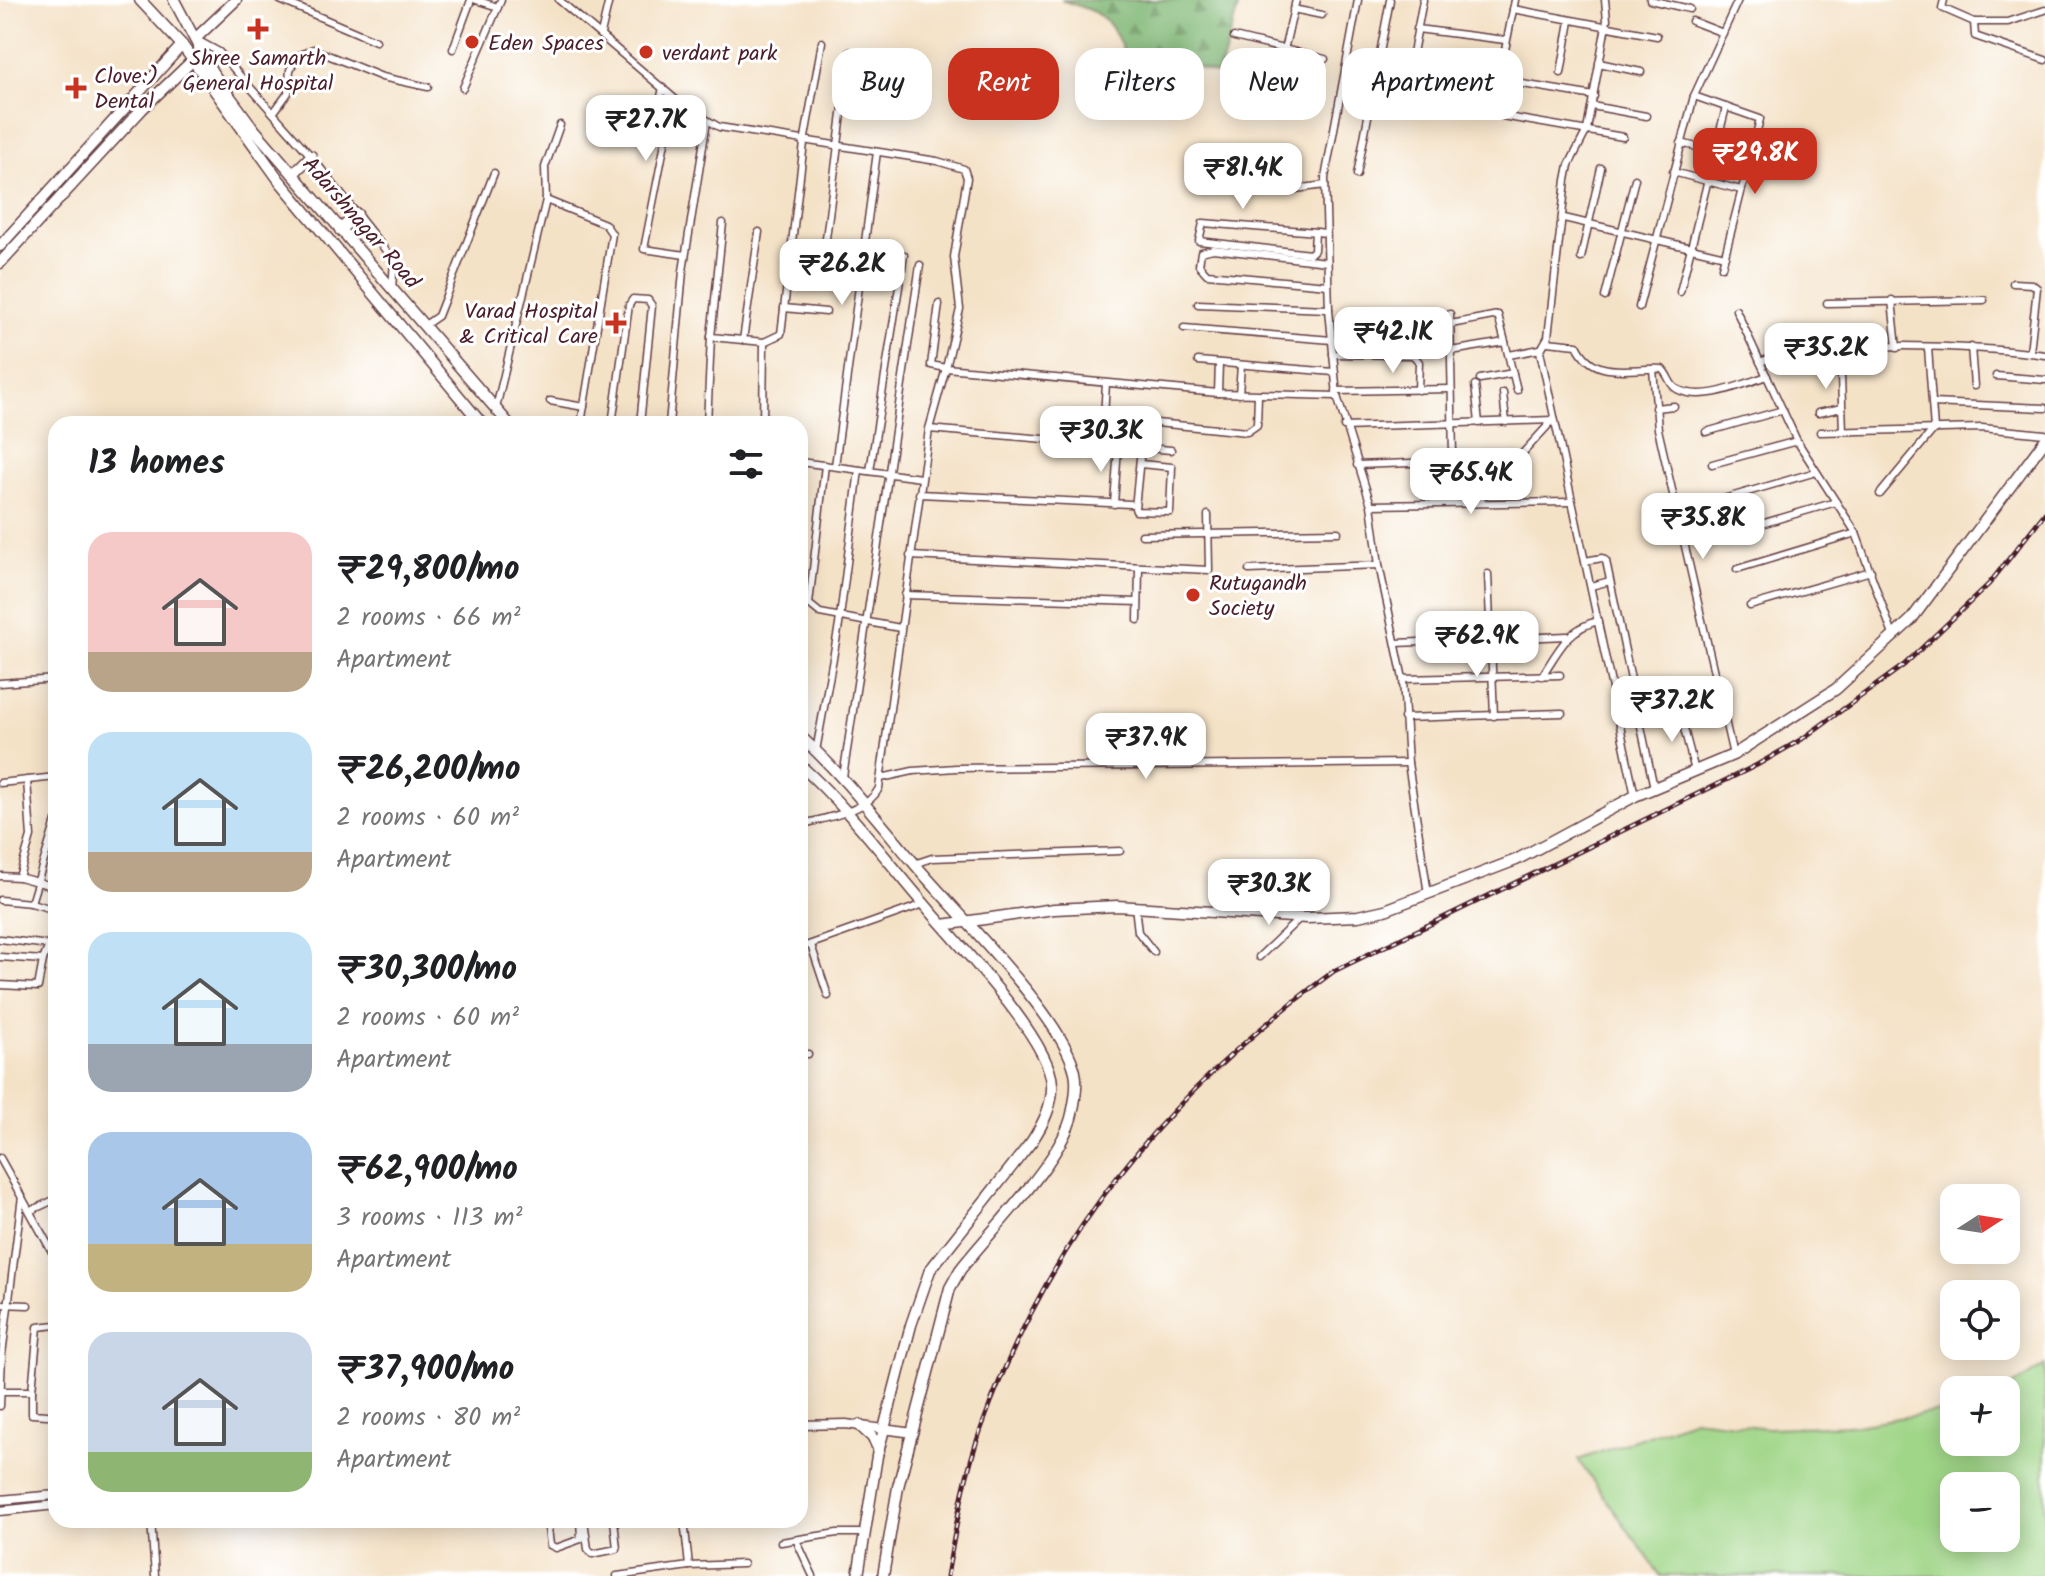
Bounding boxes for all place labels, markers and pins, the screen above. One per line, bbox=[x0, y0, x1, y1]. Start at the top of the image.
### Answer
marker: Shree Samarth General Hospital bbox=[247, 18, 269, 40]
place label: Eden Spaces bbox=[488, 27, 605, 62]
marker: Eden Spaces bbox=[463, 33, 481, 51]
place label: verdant park bbox=[662, 37, 778, 72]
place label: Shree Samarth General Hospital bbox=[183, 42, 334, 102]
marker: verdant park bbox=[637, 43, 655, 61]
place label: Clove:) Dental bbox=[94, 60, 158, 120]
marker: Clove:) Dental bbox=[65, 77, 87, 99]
pin: ₹27.7K bbox=[581, 95, 711, 163]
pin: ₹29.8K bbox=[1690, 128, 1820, 196]
pin: ₹81.4K bbox=[1178, 143, 1308, 211]
pin: ₹26.2K bbox=[777, 239, 907, 307]
place label: Varad Hospital & Critical Care bbox=[459, 295, 599, 355]
pin: ₹42.1K bbox=[1328, 307, 1458, 375]
marker: Varad Hospital & Critical Care bbox=[605, 312, 627, 334]
pin: ₹35.2K bbox=[1761, 323, 1891, 391]
pin: ₹30.3K bbox=[1036, 406, 1166, 474]
pin: ₹65.4K bbox=[1406, 448, 1536, 516]
pin: ₹35.8K bbox=[1638, 493, 1768, 561]
place label: Rutugandh Society bbox=[1209, 567, 1307, 627]
marker: Rutugandh Society bbox=[1184, 586, 1202, 604]
pin: ₹62.9K bbox=[1412, 611, 1542, 679]
pin: ₹37.2K bbox=[1607, 676, 1737, 744]
pin: ₹37.9K bbox=[1081, 713, 1211, 781]
pin: ₹30.3K bbox=[1204, 859, 1334, 927]

